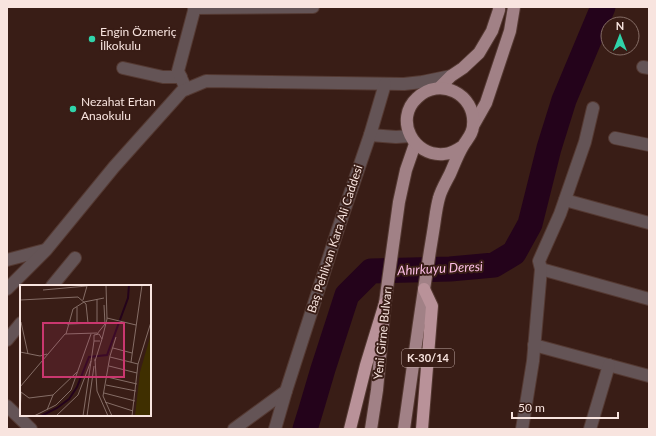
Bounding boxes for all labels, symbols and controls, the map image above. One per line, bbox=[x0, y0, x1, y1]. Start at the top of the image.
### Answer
north arrow bbox=[600, 16, 640, 56]
text: N bbox=[616, 19, 624, 32]
place label: Engin Özmeriç İlkokulu bbox=[100, 24, 177, 53]
marker: Engin Özmeriç İlkokulu bbox=[87, 34, 97, 44]
place label: Nezahat Ertan Anaokulu bbox=[81, 94, 156, 123]
marker: Nezahat Ertan Anaokulu bbox=[68, 104, 78, 114]
street label: Baş Pehlivan Kara Ali Caddesi bbox=[303, 163, 366, 315]
water label: Ahırkuyu Deresi bbox=[396, 258, 483, 278]
inset map bbox=[20, 285, 151, 416]
street label: Yeni Girne Bulvarı bbox=[370, 286, 395, 380]
road number: K-30/14 bbox=[402, 349, 454, 367]
scale bar bbox=[512, 394, 618, 420]
text: 50 m bbox=[518, 400, 545, 415]

